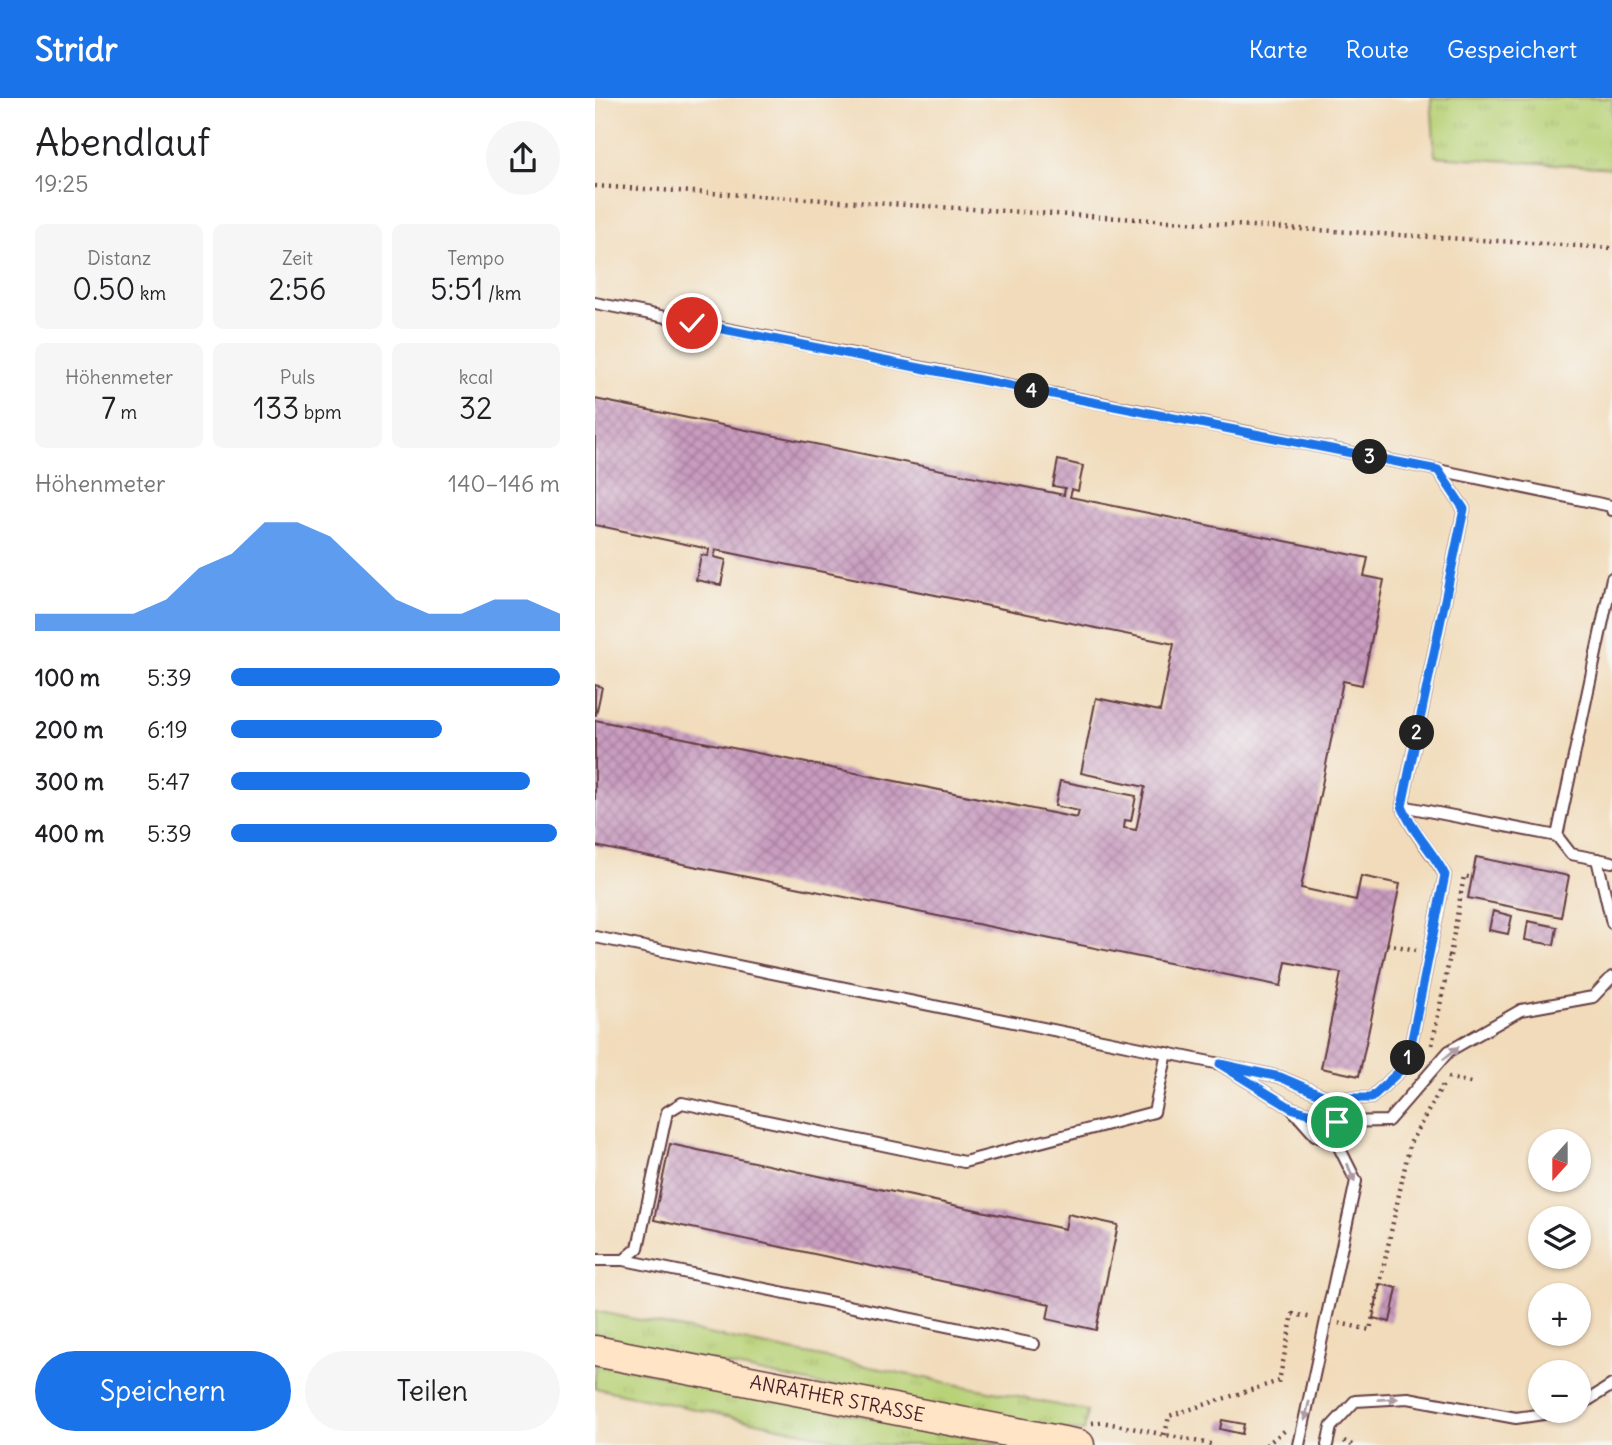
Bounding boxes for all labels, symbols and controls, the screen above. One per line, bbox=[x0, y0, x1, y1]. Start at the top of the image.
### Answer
text: Stridr bbox=[35, 28, 118, 70]
text: Karte bbox=[1249, 34, 1308, 64]
text: Route bbox=[1346, 34, 1409, 64]
text: Gespeichert bbox=[1447, 34, 1577, 64]
text: Abendlauf bbox=[35, 119, 210, 166]
button: share bbox=[486, 121, 560, 195]
text: 19:25 bbox=[35, 169, 88, 198]
text: Distanz bbox=[87, 246, 151, 270]
text: Zeit bbox=[282, 246, 313, 270]
text: Tempo bbox=[447, 246, 504, 270]
text: 0.50 bbox=[72, 270, 135, 308]
text: 2:56 bbox=[269, 270, 326, 308]
text: 5:51 bbox=[430, 270, 484, 308]
text: km bbox=[135, 281, 166, 305]
text: /km bbox=[484, 281, 521, 305]
pin bbox=[662, 293, 722, 353]
icon: check bbox=[673, 304, 711, 342]
text: Höhenmeter bbox=[65, 365, 173, 389]
text: Puls bbox=[280, 365, 315, 389]
text: kcal bbox=[459, 365, 493, 389]
pin: 4 bbox=[1015, 374, 1049, 408]
text: 4 bbox=[1026, 378, 1037, 402]
text: 7 bbox=[101, 389, 116, 427]
text: 133 bbox=[253, 389, 299, 427]
text: 32 bbox=[459, 389, 493, 427]
text: m bbox=[116, 400, 137, 424]
text: bpm bbox=[299, 400, 342, 424]
pin: 3 bbox=[1353, 440, 1387, 474]
text: 3 bbox=[1364, 444, 1375, 468]
text: Höhenmeter bbox=[35, 469, 165, 498]
text: 140–146 m bbox=[448, 469, 560, 498]
text: 100 m bbox=[35, 663, 100, 692]
text: 5:39 bbox=[147, 663, 192, 692]
text: 200 m bbox=[35, 715, 104, 744]
text: 6:19 bbox=[147, 715, 188, 744]
pin: 2 bbox=[1399, 716, 1435, 750]
text: 2 bbox=[1411, 720, 1422, 744]
text: 300 m bbox=[35, 767, 104, 796]
text: 5:47 bbox=[147, 767, 190, 796]
text: 400 m bbox=[35, 819, 104, 848]
text: 5:39 bbox=[147, 819, 192, 848]
pin: 1 bbox=[1391, 1040, 1425, 1076]
text: 1 bbox=[1404, 1045, 1411, 1069]
one-way arrow bbox=[1442, 1046, 1459, 1061]
pin bbox=[1307, 1092, 1367, 1152]
icon: arrive bbox=[1318, 1103, 1356, 1141]
north arrow bbox=[1528, 1129, 1591, 1192]
map controls bbox=[1528, 1129, 1591, 1423]
one-way arrow bbox=[1346, 1163, 1357, 1184]
button: layers bbox=[1528, 1206, 1591, 1269]
button: + bbox=[1528, 1283, 1591, 1346]
button: Speichern bbox=[35, 1351, 291, 1431]
button: Teilen bbox=[305, 1351, 560, 1431]
button: − bbox=[1528, 1360, 1591, 1423]
street label: ANRATHER STRASSE bbox=[748, 1369, 927, 1427]
one-way arrow bbox=[1377, 1393, 1399, 1404]
one-way arrow bbox=[1301, 1400, 1312, 1422]

